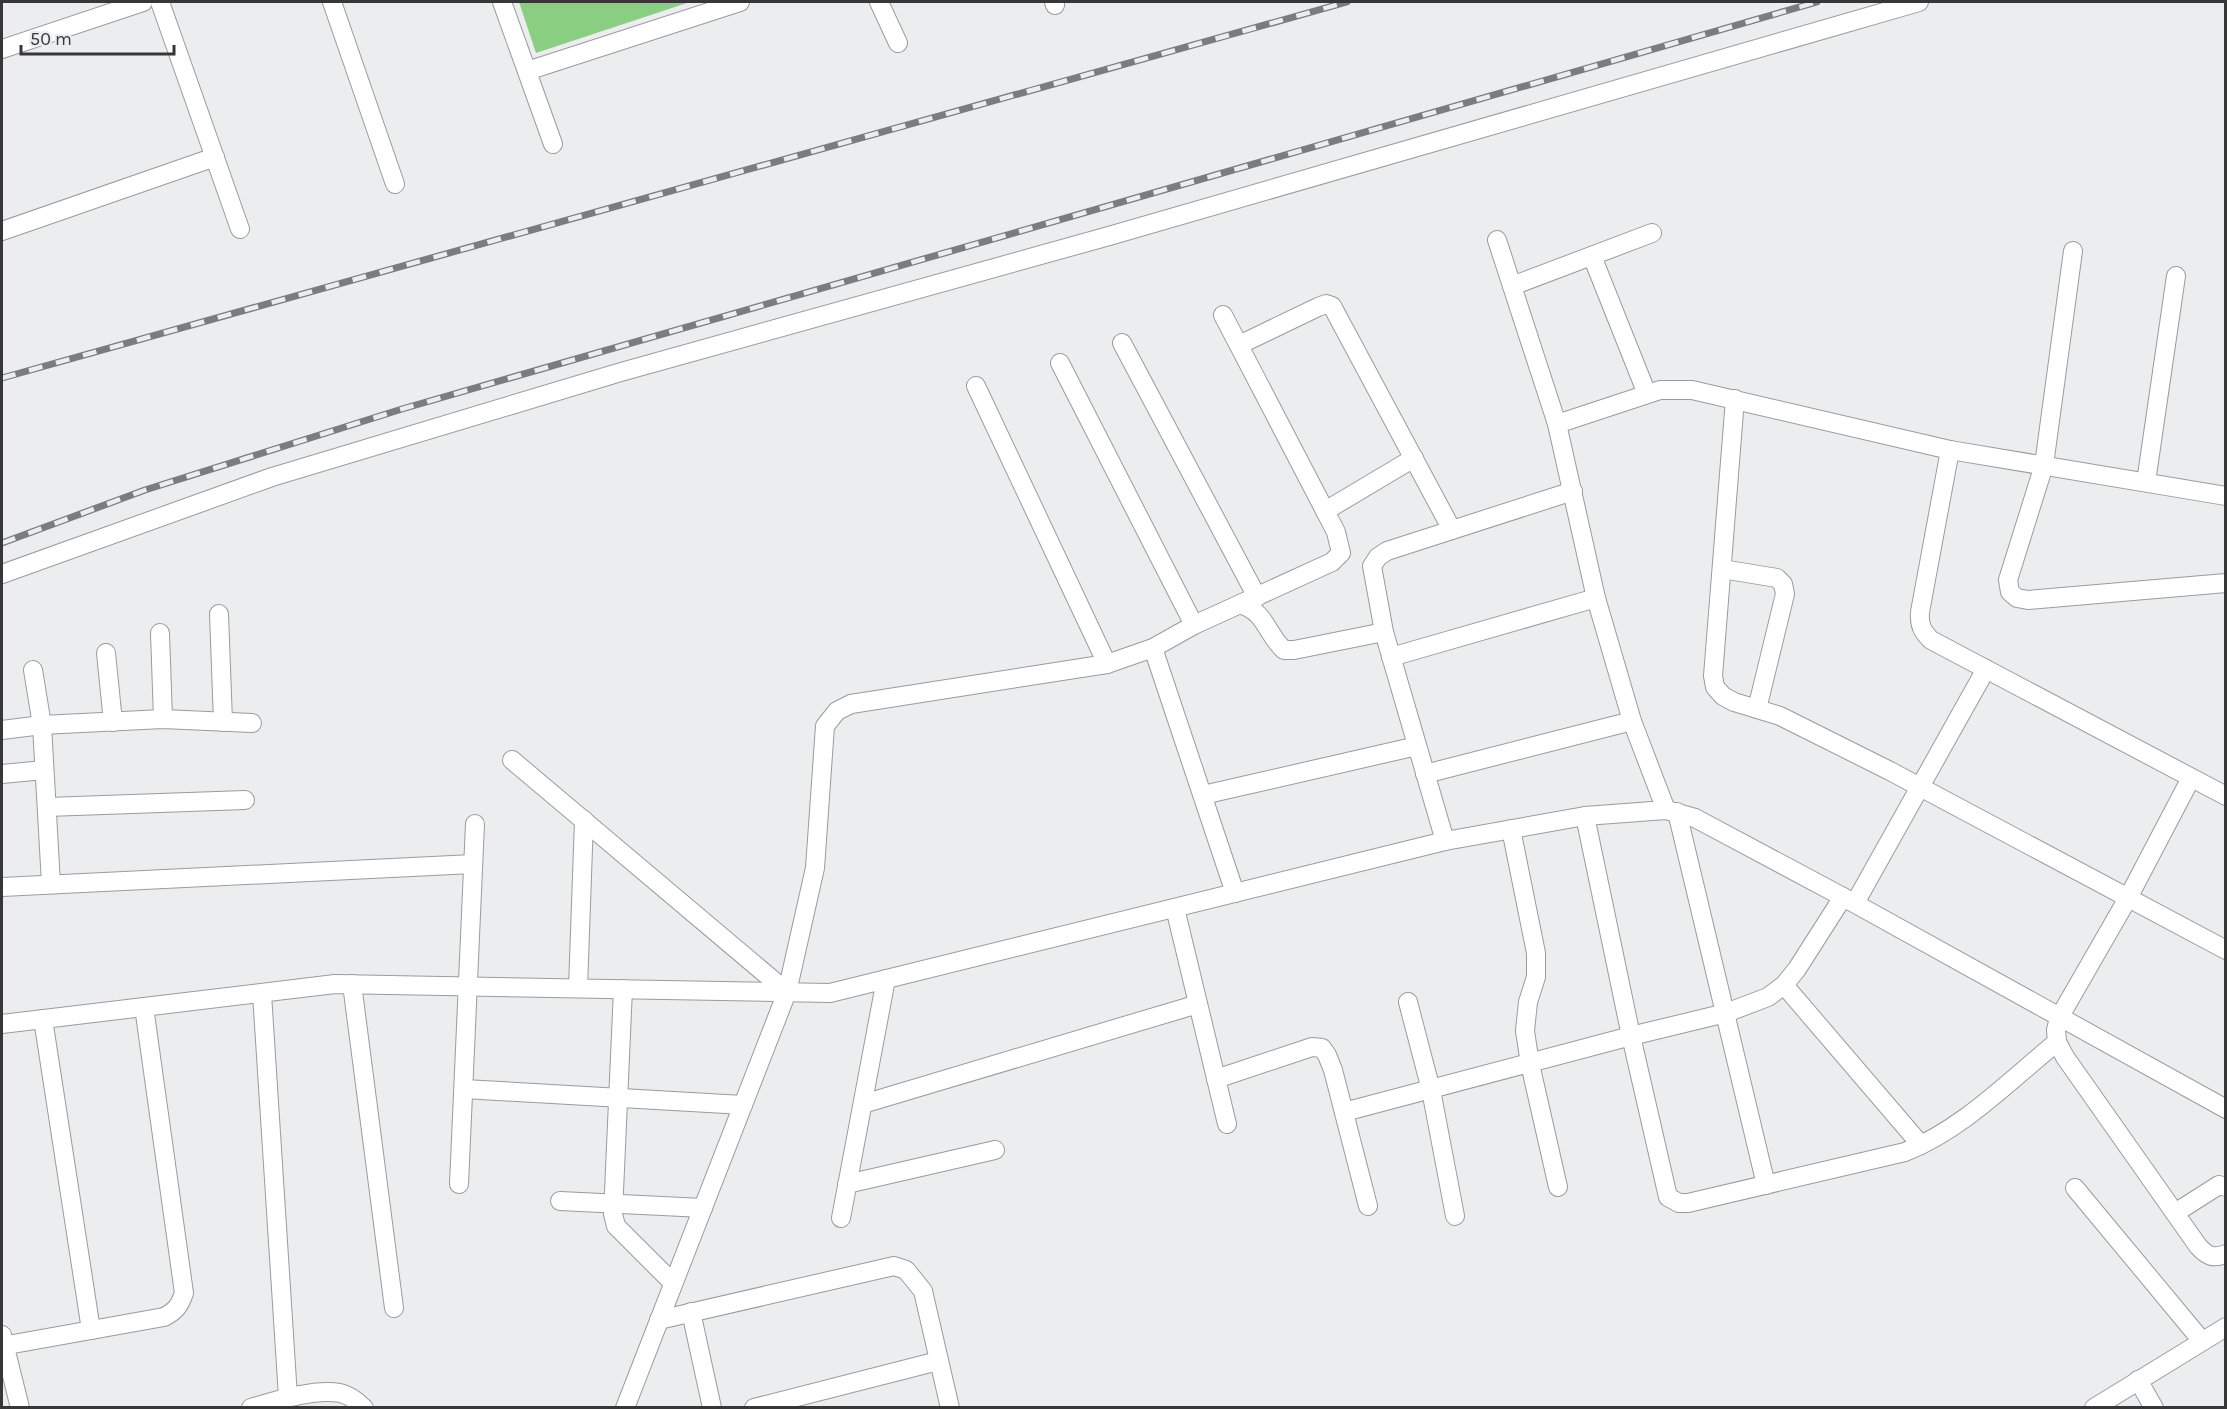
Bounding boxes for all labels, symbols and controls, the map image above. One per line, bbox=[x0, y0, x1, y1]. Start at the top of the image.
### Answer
scale bar bbox=[21, 18, 174, 56]
text: 50 m bbox=[30, 28, 72, 50]

